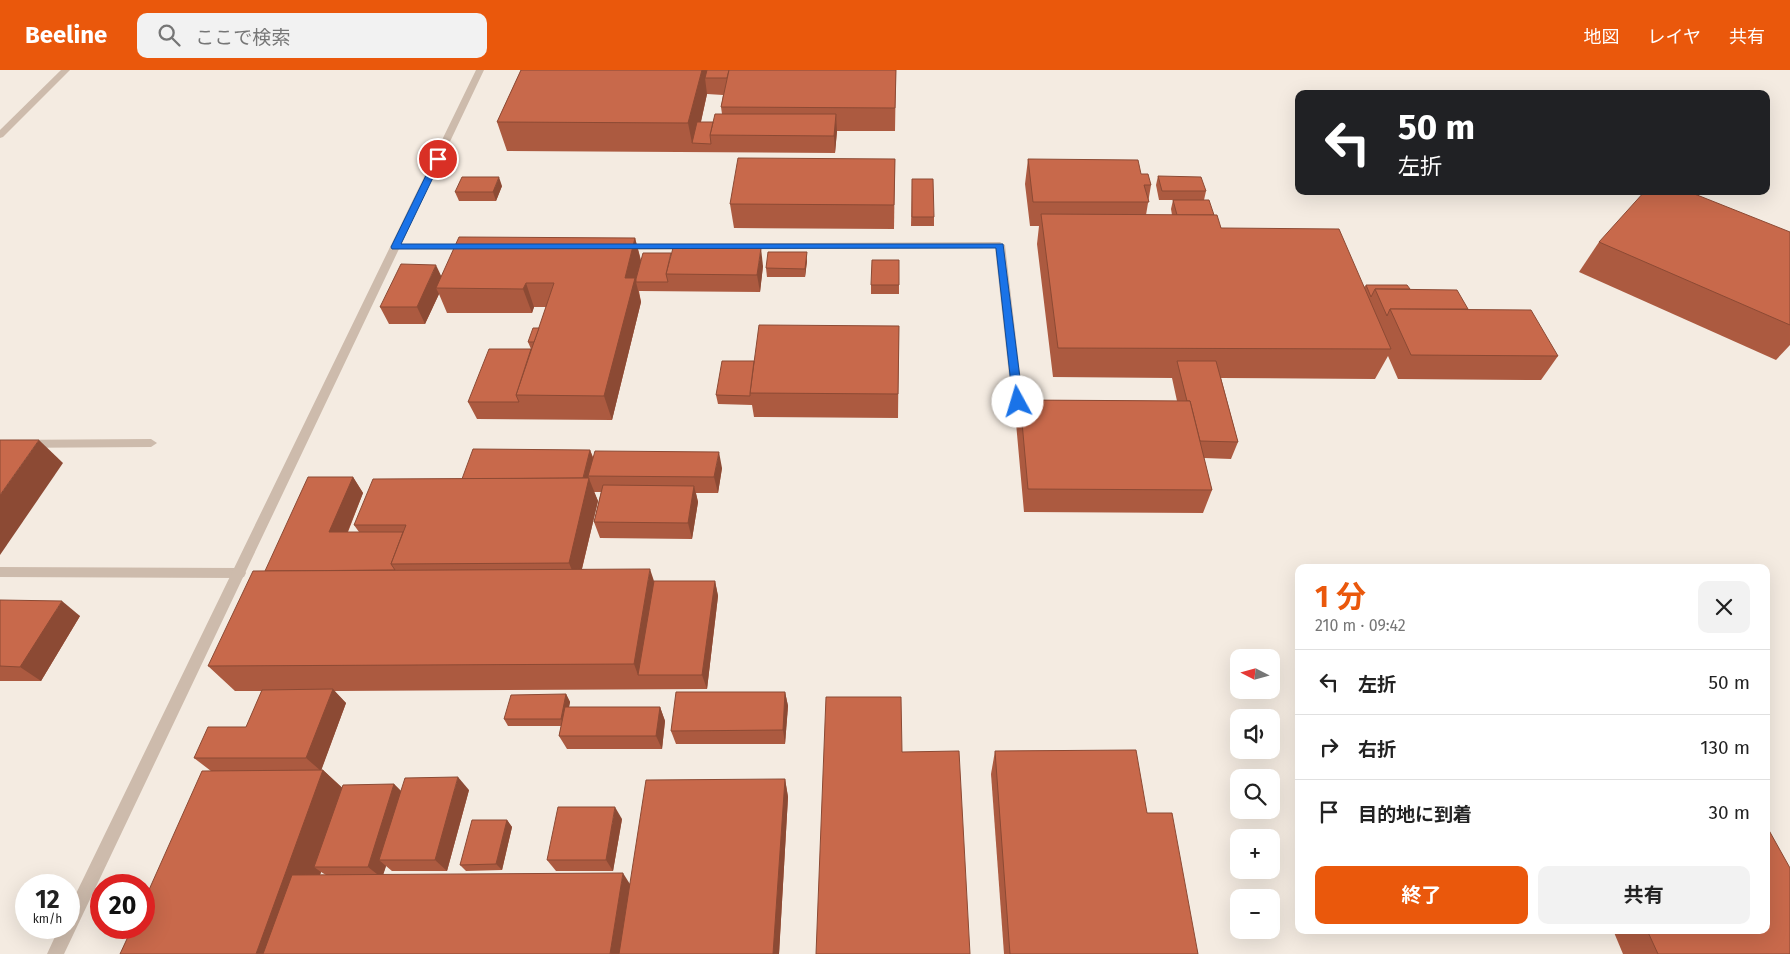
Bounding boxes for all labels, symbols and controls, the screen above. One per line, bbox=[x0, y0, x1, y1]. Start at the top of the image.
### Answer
search box bbox=[137, 13, 487, 58]
text: Beeline bbox=[25, 21, 107, 49]
icon: search bbox=[155, 21, 183, 49]
text: ここで検索 bbox=[195, 26, 290, 49]
text: 地図 bbox=[1584, 26, 1620, 48]
text: レイヤ bbox=[1648, 26, 1701, 48]
text: 共有 bbox=[1729, 26, 1765, 48]
text: 50 m bbox=[1398, 106, 1475, 148]
icon: left bbox=[1315, 110, 1380, 175]
pin bbox=[417, 138, 459, 180]
icon: arrive bbox=[424, 145, 452, 173]
text: 左折 bbox=[1398, 153, 1442, 180]
position arrow bbox=[991, 375, 1043, 427]
text: 1 分 bbox=[1315, 579, 1366, 615]
button: close bbox=[1698, 581, 1750, 633]
text: 210 m · 09:42 bbox=[1315, 616, 1406, 635]
north arrow bbox=[1230, 649, 1280, 699]
map controls bbox=[1230, 649, 1280, 939]
icon: left bbox=[1315, 668, 1343, 696]
text: 50 m bbox=[1709, 671, 1750, 694]
text: 左折 bbox=[1358, 673, 1396, 696]
button: sound bbox=[1230, 709, 1280, 759]
icon: right bbox=[1315, 733, 1343, 761]
text: 130 m bbox=[1700, 736, 1750, 759]
text: 右折 bbox=[1358, 738, 1396, 761]
button: search bbox=[1230, 769, 1280, 819]
icon: arrive bbox=[1315, 798, 1343, 826]
text: 30 m bbox=[1709, 801, 1750, 824]
text: 目的地に到着 bbox=[1358, 803, 1472, 826]
button: + bbox=[1230, 829, 1280, 879]
button: 終了 bbox=[1315, 866, 1528, 924]
button: 共有 bbox=[1538, 866, 1750, 924]
speed limit sign: 20 bbox=[90, 874, 155, 939]
text: 12 bbox=[35, 885, 60, 915]
button: − bbox=[1230, 889, 1280, 939]
text: km/h bbox=[33, 912, 62, 926]

